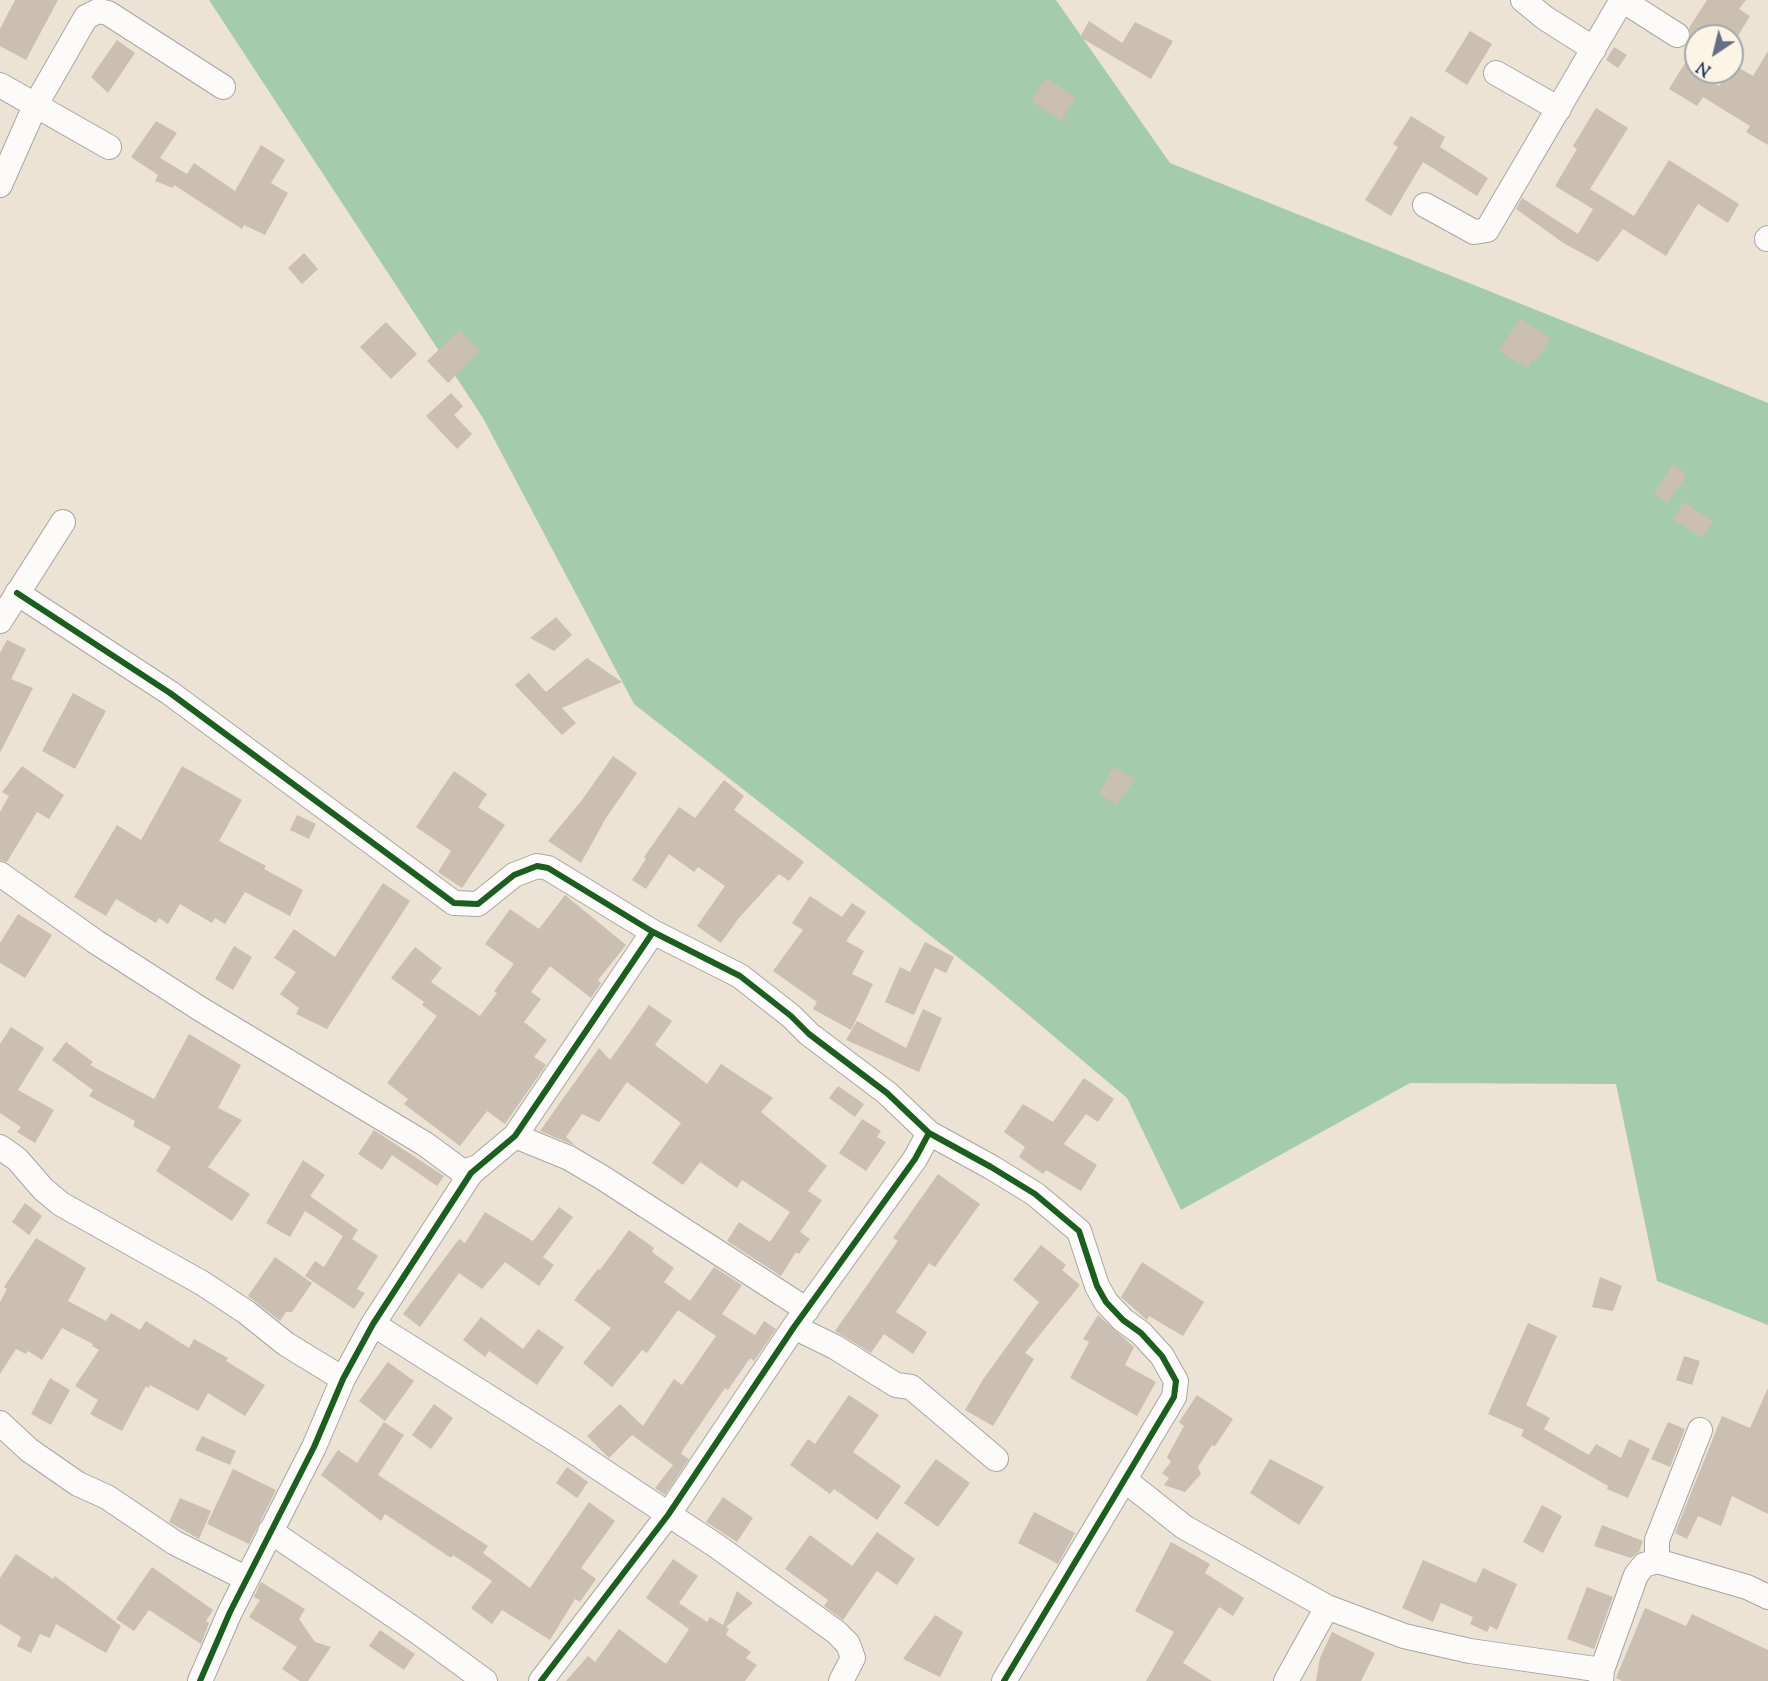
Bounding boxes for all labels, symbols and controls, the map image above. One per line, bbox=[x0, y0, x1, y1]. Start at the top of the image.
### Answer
north arrow bbox=[1684, 24, 1744, 84]
text: N bbox=[1693, 54, 1716, 81]

